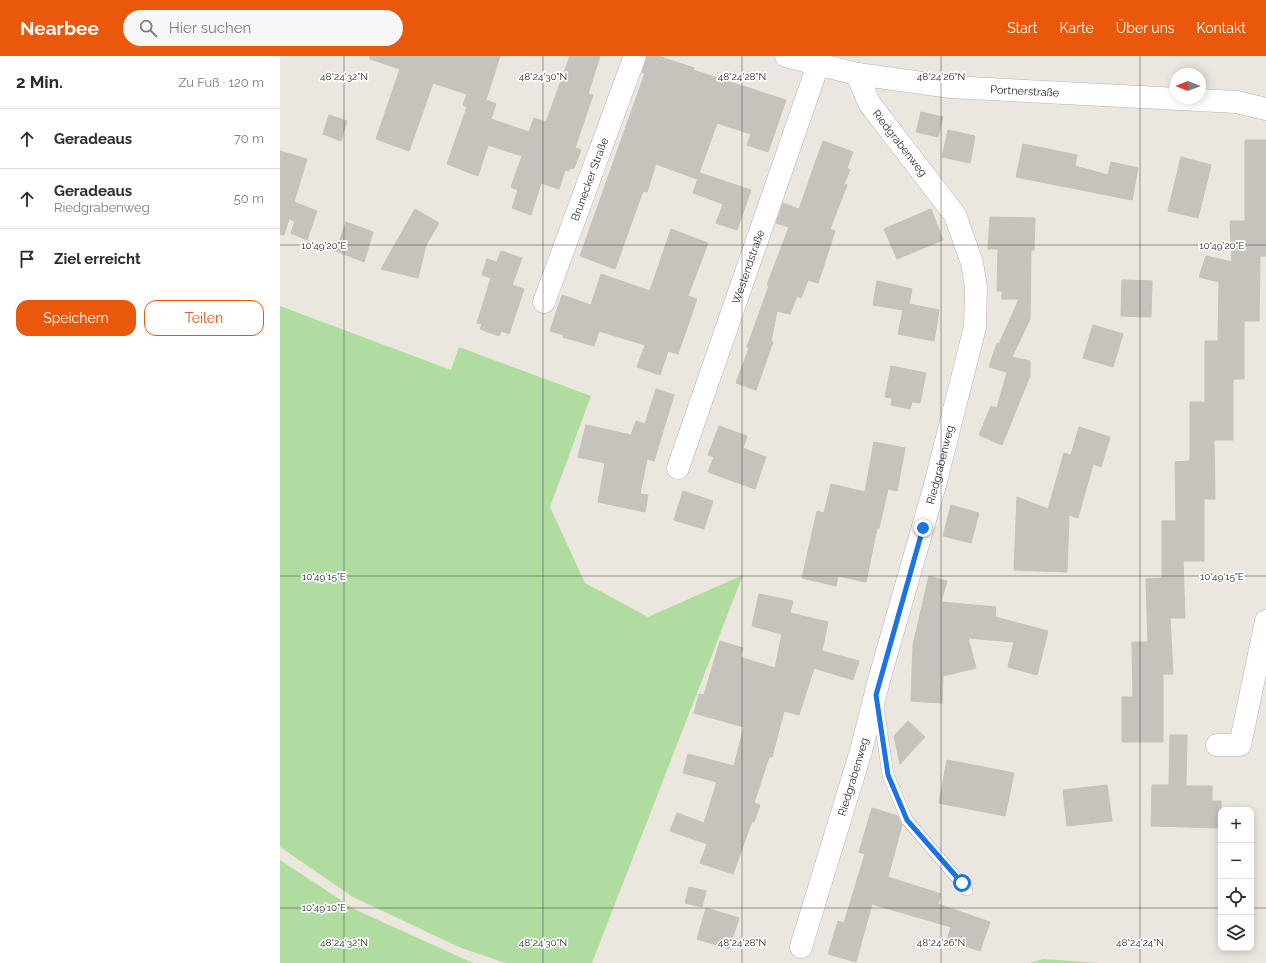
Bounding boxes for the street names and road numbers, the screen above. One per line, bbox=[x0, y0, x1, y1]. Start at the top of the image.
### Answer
street label: Portnerstraße bbox=[990, 83, 1060, 100]
street label: Riedgrabenweg bbox=[870, 107, 930, 179]
street label: Brunecker Straße bbox=[569, 135, 611, 223]
street label: Westendstraße bbox=[730, 228, 767, 306]
street label: Riedgrabenweg bbox=[924, 424, 957, 506]
street label: Riedgrabenweg bbox=[835, 736, 871, 818]

